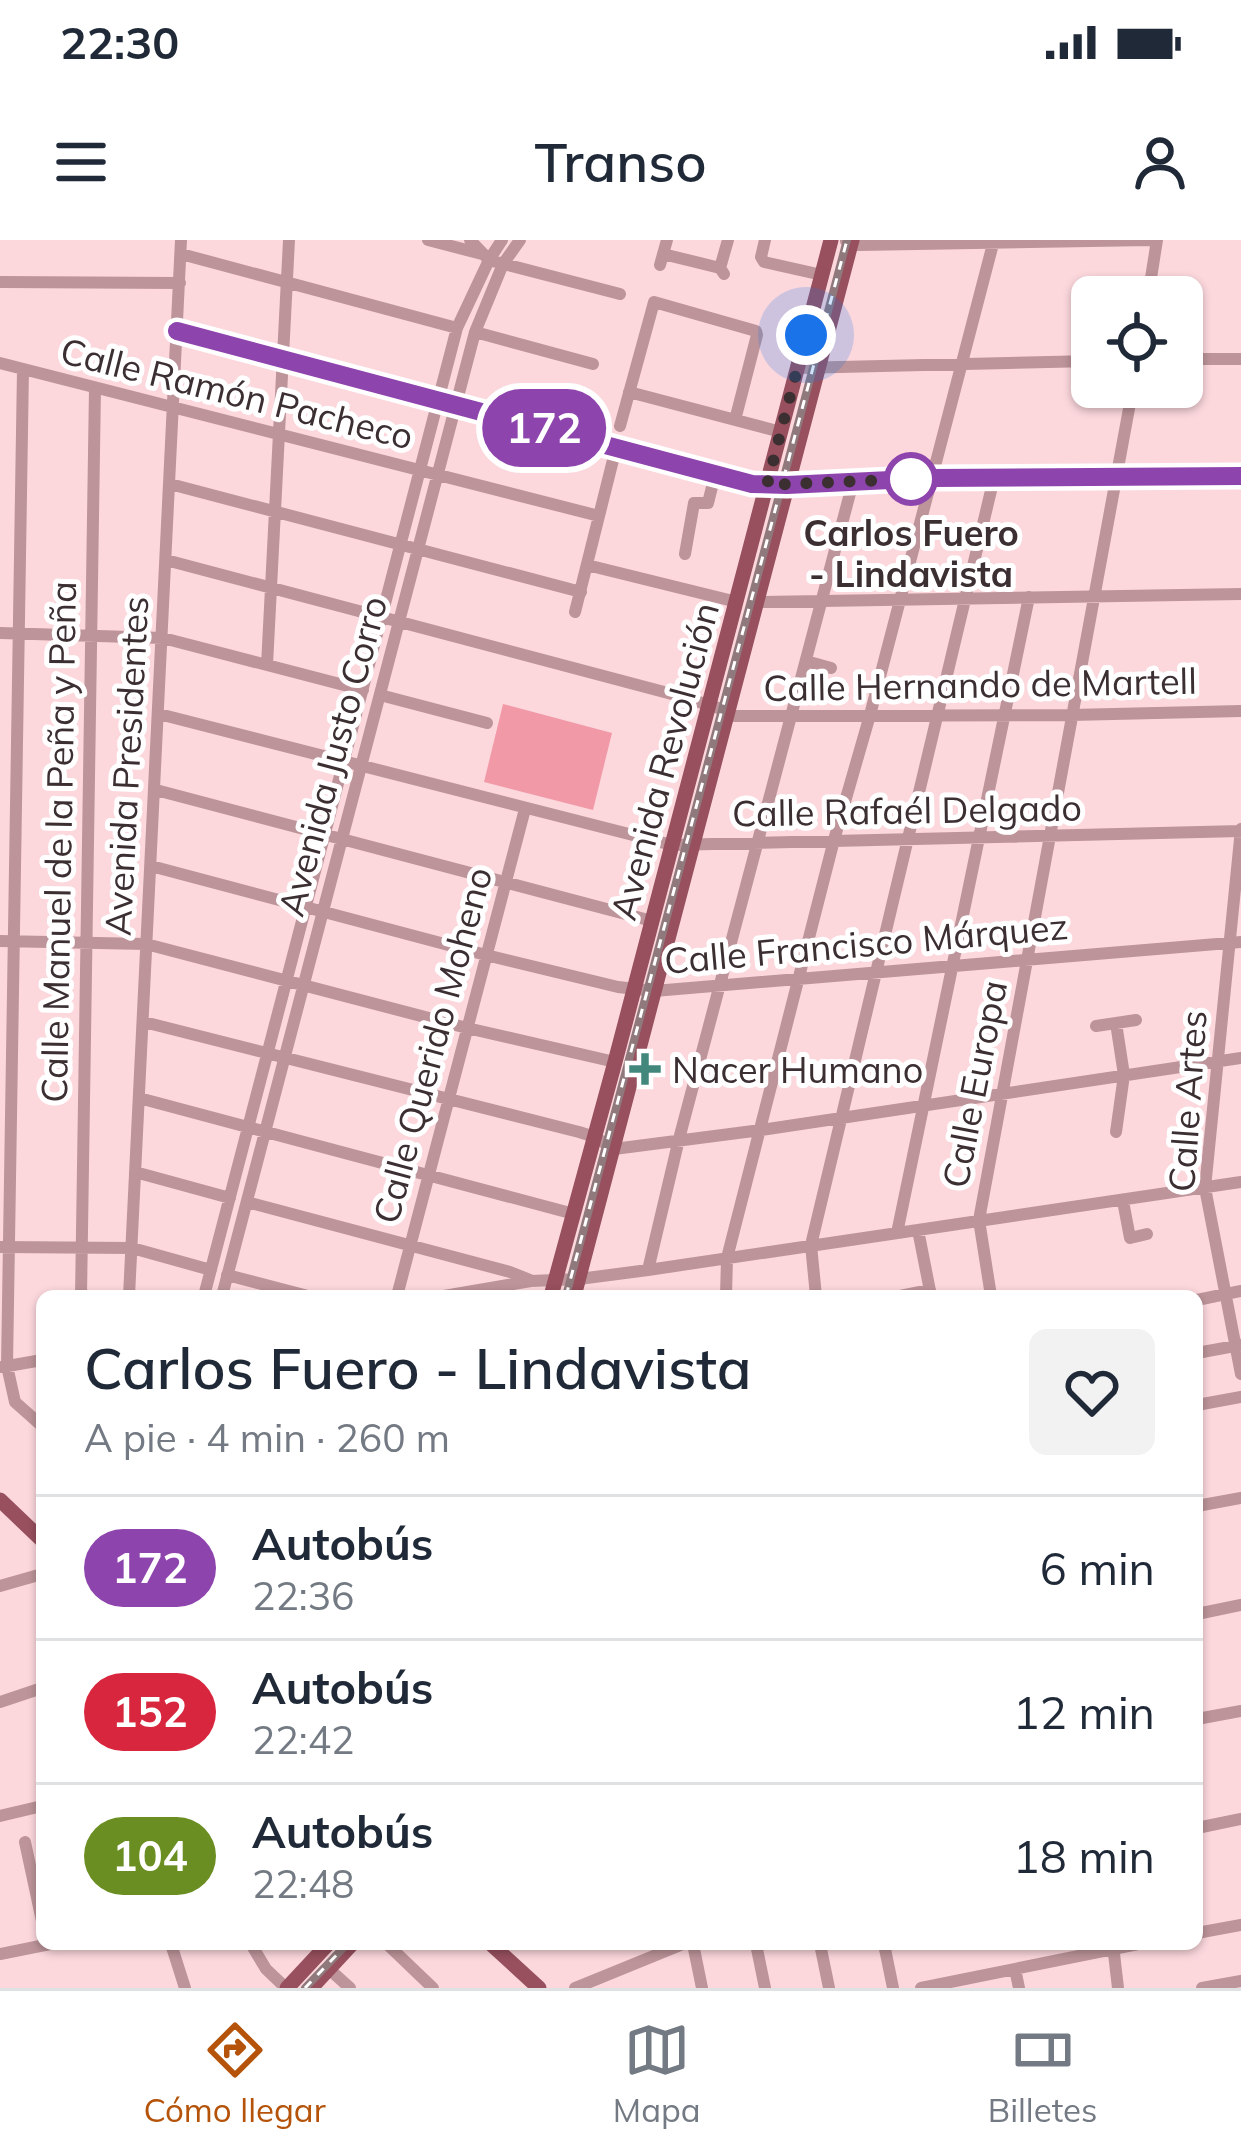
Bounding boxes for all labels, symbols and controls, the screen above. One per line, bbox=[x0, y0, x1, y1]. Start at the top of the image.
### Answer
text: 22:30 bbox=[60, 14, 179, 70]
text: Transo bbox=[534, 128, 707, 196]
icon: menu bbox=[48, 129, 114, 195]
icon: person bbox=[1127, 129, 1193, 195]
map controls bbox=[1071, 276, 1203, 408]
button: locate bbox=[1071, 276, 1203, 408]
your location bbox=[776, 305, 836, 365]
street label: Calle Ramón Pacheco bbox=[56, 327, 418, 459]
line badge: 172 bbox=[475, 389, 613, 467]
text: 172 bbox=[506, 401, 582, 454]
marker: Carlos Fuero - Lindavista bbox=[886, 454, 936, 504]
place label: Carlos Fuero - Lindavista bbox=[803, 510, 1019, 596]
street label: Calle Manuel de la Peña y Peña bbox=[31, 581, 85, 1103]
street label: Avenida Justo Corro bbox=[268, 591, 396, 921]
street label: Avenida Presidentes bbox=[95, 595, 157, 937]
street label: Avenida Revolución bbox=[600, 597, 728, 925]
street label: Calle Hernando de Martell bbox=[763, 658, 1197, 710]
street label: Calle Rafaél Delgado bbox=[732, 784, 1082, 836]
street label: Calle Querido Moheno bbox=[363, 862, 501, 1228]
street label: Calle Francisco Márquez bbox=[662, 903, 1070, 983]
street label: Calle Europa bbox=[932, 976, 1016, 1192]
street label: Calle Artes bbox=[1158, 1009, 1216, 1193]
place label: Nacer Humano bbox=[672, 1047, 923, 1092]
marker: Nacer Humano bbox=[629, 1053, 661, 1085]
button: heart bbox=[1029, 1329, 1155, 1455]
text: Carlos Fuero - Lindavista bbox=[84, 1332, 752, 1403]
text: A pie · 4 min · 260 m bbox=[84, 1413, 450, 1462]
text: Autobús bbox=[252, 1515, 433, 1571]
text: 6 min bbox=[1040, 1540, 1155, 1596]
text: 172 bbox=[112, 1541, 188, 1594]
text: 22:36 bbox=[252, 1571, 355, 1620]
text: Autobús bbox=[252, 1659, 433, 1715]
text: 12 min bbox=[1013, 1684, 1155, 1740]
text: 152 bbox=[112, 1685, 188, 1738]
text: 22:42 bbox=[252, 1715, 355, 1764]
text: Autobús bbox=[252, 1803, 433, 1859]
text: 18 min bbox=[1013, 1828, 1155, 1884]
text: 104 bbox=[112, 1829, 188, 1882]
text: 22:48 bbox=[252, 1859, 355, 1908]
tab: Cómo llegar bbox=[144, 2017, 326, 2130]
tab: Mapa bbox=[613, 2017, 701, 2130]
tab: Billetes bbox=[988, 2017, 1097, 2130]

